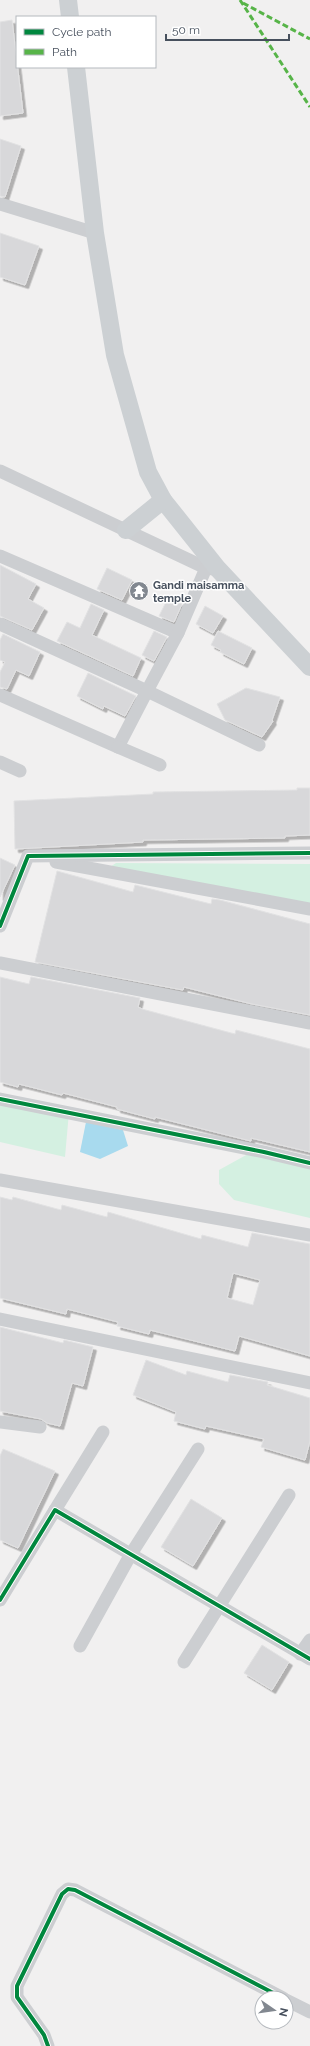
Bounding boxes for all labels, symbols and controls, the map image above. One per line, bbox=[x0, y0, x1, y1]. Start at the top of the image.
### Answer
legend bbox=[16, 16, 156, 68]
scale bar bbox=[166, 16, 289, 42]
text: 50 m bbox=[172, 23, 200, 37]
text: Cycle path bbox=[52, 25, 111, 39]
text: Path bbox=[52, 45, 77, 59]
place label: Gandi maisamma temple bbox=[153, 579, 244, 605]
temple icon: Gandi maisamma temple bbox=[128, 580, 150, 602]
north arrow bbox=[254, 1990, 294, 2030]
text: N bbox=[276, 2007, 291, 2018]

